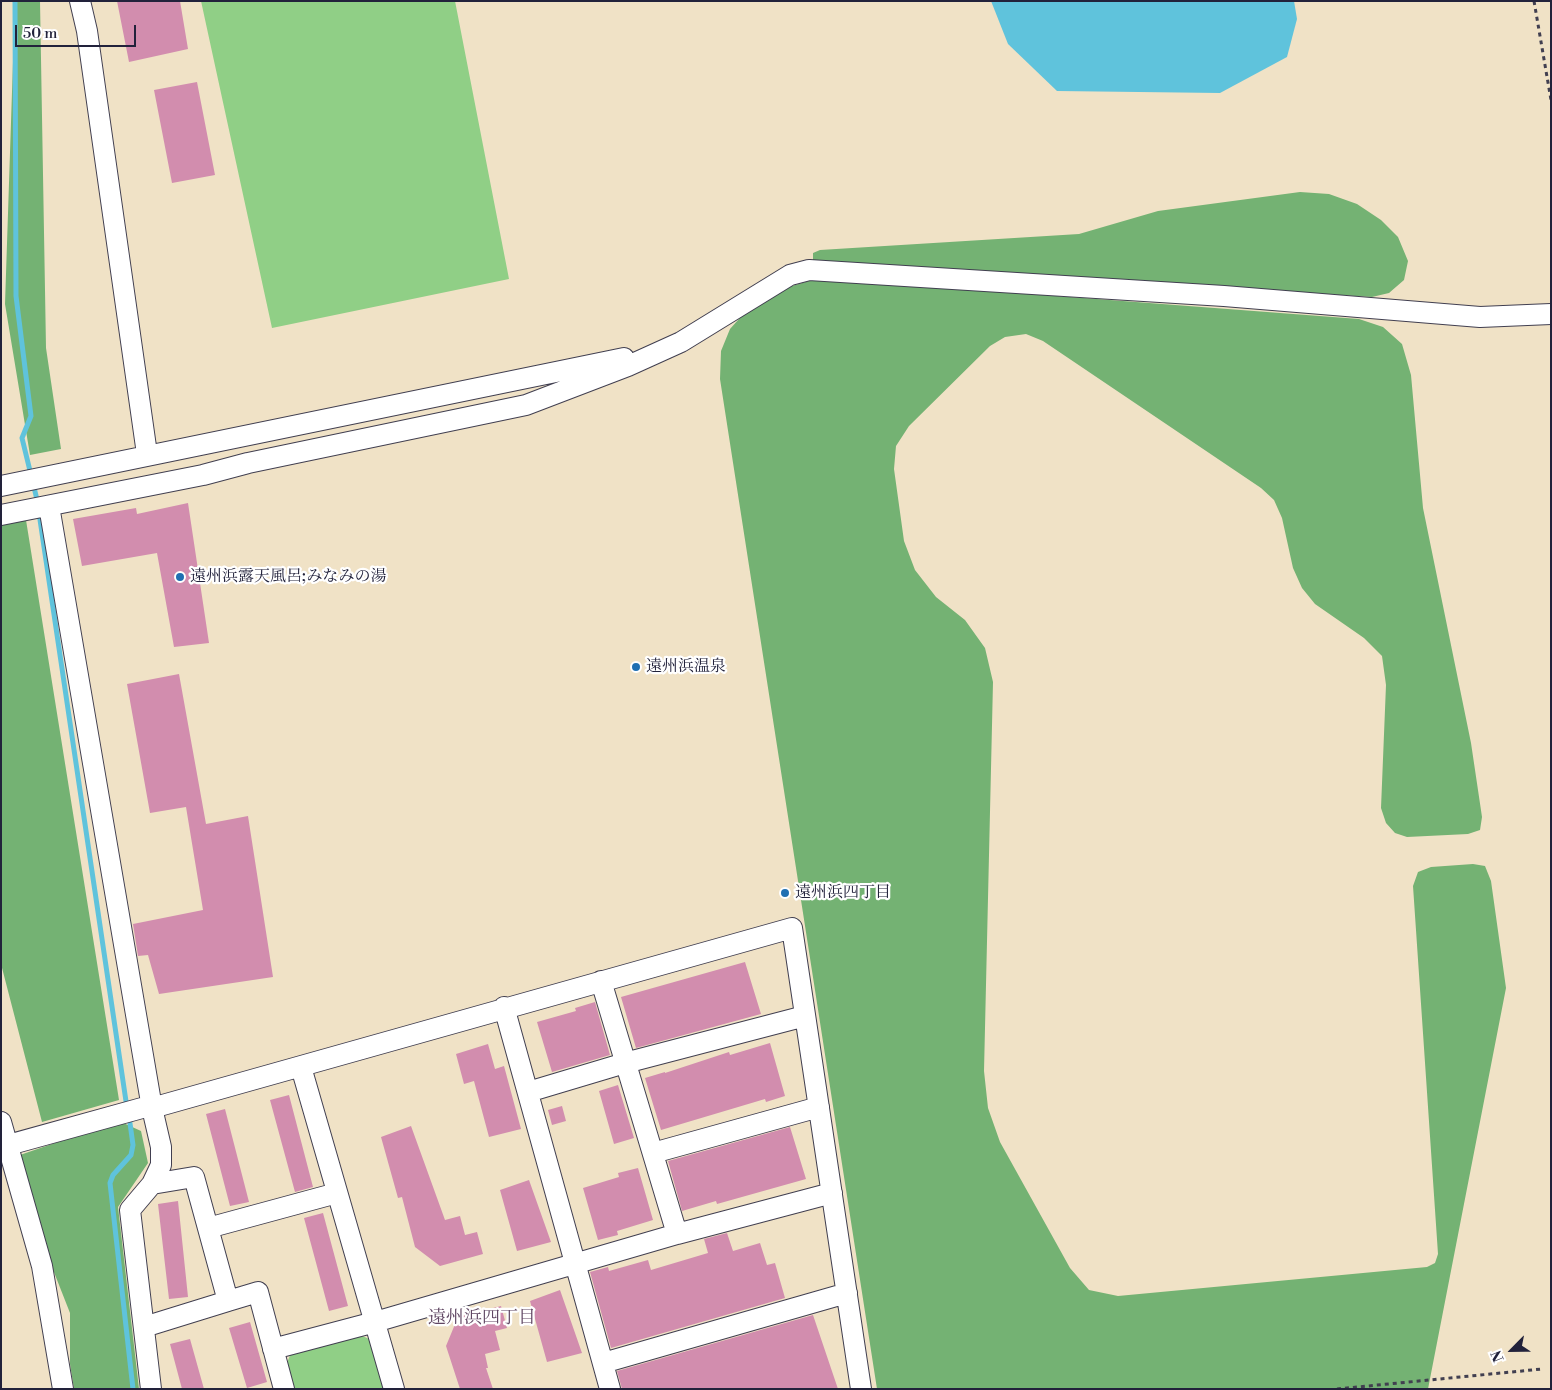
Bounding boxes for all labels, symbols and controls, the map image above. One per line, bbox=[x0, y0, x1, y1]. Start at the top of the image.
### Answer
scale bar bbox=[18, 15, 139, 47]
text: 50 m bbox=[23, 24, 57, 43]
place label: 遠州浜露天風呂;みなみの湯 bbox=[190, 567, 386, 587]
marker: 遠州浜露天風呂;みなみの湯 bbox=[174, 571, 186, 583]
place label: 遠州浜温泉 bbox=[646, 657, 726, 677]
marker: 遠州浜温泉 bbox=[630, 661, 642, 673]
place label: 遠州浜四丁目 bbox=[795, 883, 891, 903]
marker: 遠州浜四丁目 bbox=[779, 887, 791, 899]
district label: 遠州浜四丁目 bbox=[428, 1308, 536, 1330]
north arrow bbox=[1487, 1325, 1537, 1375]
text: N bbox=[1488, 1347, 1509, 1364]

